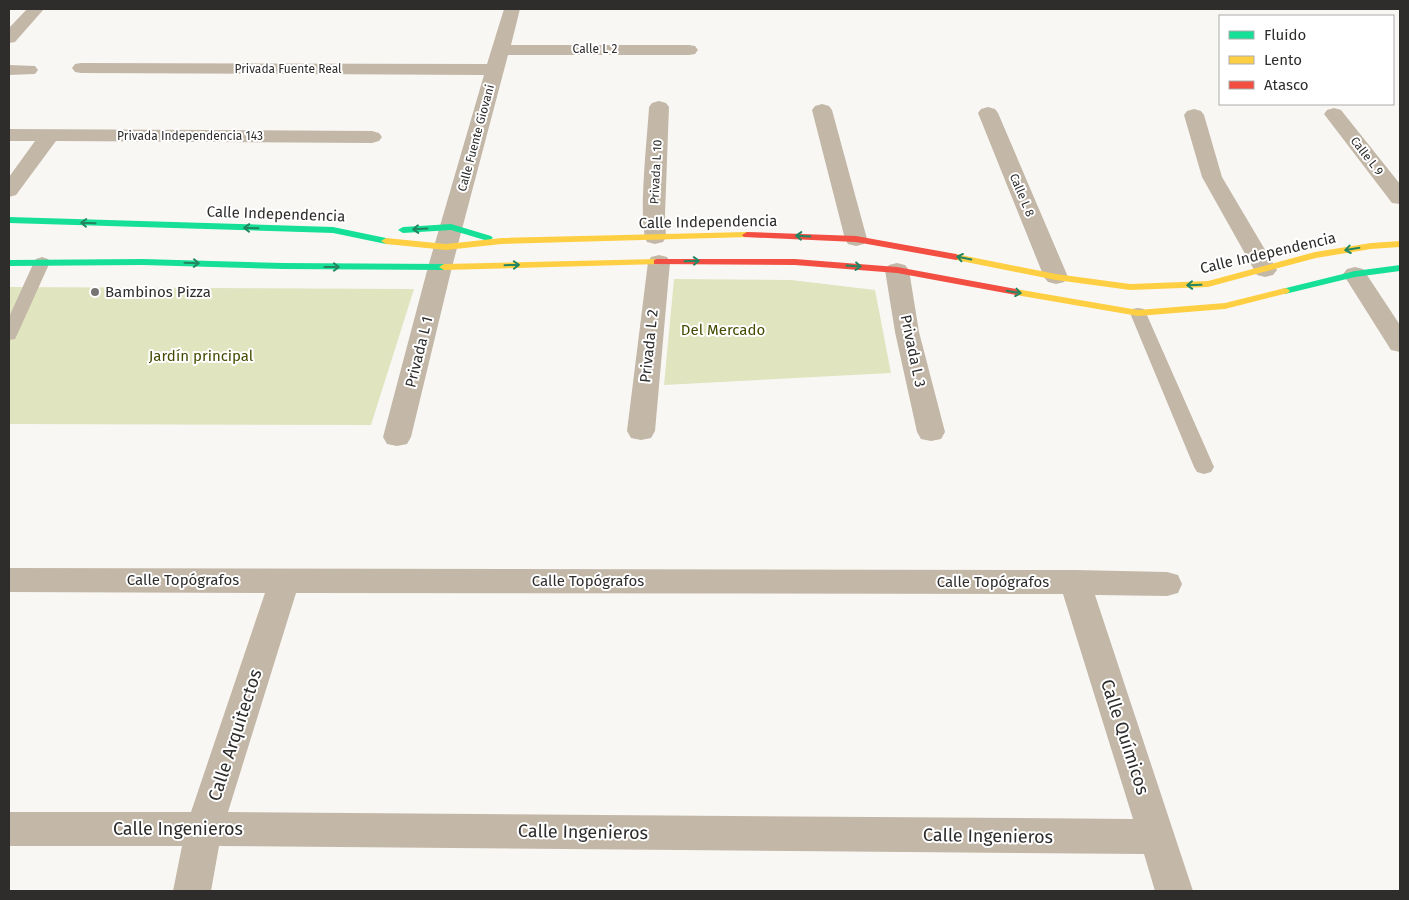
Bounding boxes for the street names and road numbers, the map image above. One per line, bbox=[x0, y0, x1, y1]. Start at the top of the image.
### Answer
street label: Calle L 2 bbox=[573, 42, 617, 56]
street label: Privada Fuente Real bbox=[234, 62, 342, 76]
street label: Calle Fuente Giovani bbox=[455, 83, 497, 193]
street label: Privada Independencia 143 bbox=[117, 129, 263, 143]
street label: Calle L 9 bbox=[1348, 134, 1386, 178]
street label: Privada L 10 bbox=[647, 139, 665, 205]
street label: Calle L 8 bbox=[1007, 171, 1037, 219]
street label: Calle Independencia bbox=[206, 203, 346, 225]
street label: Calle Independencia bbox=[638, 212, 778, 232]
street label: Calle Independencia bbox=[1198, 229, 1338, 277]
street label: Privada L 2 bbox=[636, 308, 662, 384]
street label: Privada L 3 bbox=[897, 313, 929, 389]
street label: Privada L 1 bbox=[401, 315, 437, 389]
street label: Calle Topógrafos bbox=[127, 571, 239, 589]
street label: Calle Topógrafos bbox=[532, 572, 644, 590]
street label: Calle Topógrafos bbox=[937, 573, 1049, 591]
street label: Calle Arquitectos bbox=[203, 666, 267, 804]
street label: Calle Químicos bbox=[1096, 676, 1154, 798]
street label: Calle Ingenieros bbox=[113, 818, 243, 840]
street label: Calle Ingenieros bbox=[518, 820, 648, 844]
street label: Calle Ingenieros bbox=[923, 824, 1053, 848]

